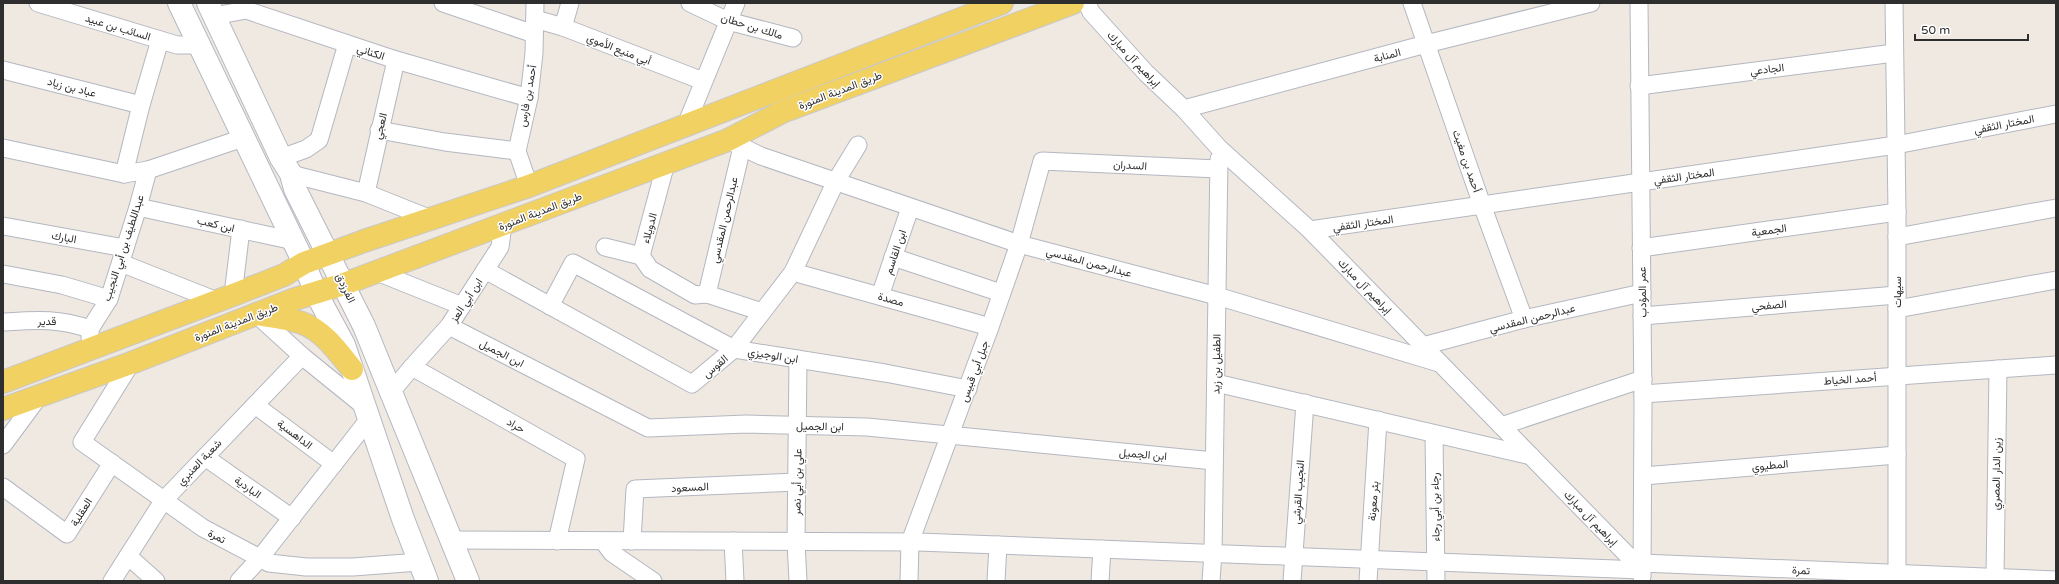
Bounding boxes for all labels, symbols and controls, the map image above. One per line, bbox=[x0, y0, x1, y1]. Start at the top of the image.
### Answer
street label: السائب بن عبيد bbox=[84, 11, 152, 44]
street label: مالك بن حطان bbox=[719, 11, 784, 42]
scale bar bbox=[1915, 16, 2028, 42]
text: 50 m bbox=[1921, 23, 1950, 37]
street label: إبراهيم آل مبارك bbox=[1104, 29, 1163, 91]
street label: أبي منيع الأموي bbox=[584, 31, 653, 71]
street label: الكناني bbox=[354, 42, 386, 66]
street label: المنابة bbox=[1372, 46, 1402, 65]
street label: الجادعي bbox=[1749, 61, 1785, 81]
street label: أحمد بن فارس bbox=[516, 64, 539, 128]
street label: طريق المدينة المنورة bbox=[797, 69, 884, 112]
street label: عباد بن زياد bbox=[46, 75, 98, 100]
street label: العجي bbox=[371, 112, 393, 141]
street label: المختار الثقفي bbox=[1973, 112, 2036, 140]
street label: أحمد بن مغيث bbox=[1450, 128, 1483, 195]
street label: السدران bbox=[1113, 158, 1147, 173]
street label: المختار الثقفي bbox=[1653, 166, 1716, 190]
street label: عبدالرحمن المقدسي bbox=[708, 175, 744, 265]
street label: طريق المدينة المنورة bbox=[497, 190, 584, 233]
street label: عبداللطيف بن أبي النجيب bbox=[100, 193, 150, 304]
street label: الدويلاء bbox=[639, 211, 660, 245]
street label: المختار الثقفي bbox=[1332, 213, 1395, 237]
street label: ابن كعب bbox=[196, 214, 236, 235]
street label: الجمعية bbox=[1751, 222, 1788, 239]
street label: ابن القاسم bbox=[882, 228, 910, 276]
street label: البارك bbox=[50, 229, 77, 246]
street label: عبدالرحمن المقدسي bbox=[1044, 245, 1133, 283]
street label: إبراهيم آل مبارك bbox=[1334, 256, 1395, 318]
street label: عمر المؤدب bbox=[1636, 266, 1649, 318]
street label: الفرزدق bbox=[333, 271, 358, 305]
street label: ابن أبي العز bbox=[447, 276, 488, 327]
street label: سيهات bbox=[1891, 276, 1904, 308]
street label: مصدة bbox=[876, 290, 905, 309]
street label: الصفحي bbox=[1751, 297, 1787, 317]
street label: طريق المدينة المنورة bbox=[193, 301, 280, 344]
street label: عبدالرحمن المقدسي bbox=[1488, 301, 1577, 338]
street label: قدير bbox=[36, 315, 57, 328]
street label: الطفيل بن زيد bbox=[1209, 334, 1224, 394]
street label: ابن الجميل bbox=[478, 337, 526, 370]
street label: جبل أبي قبيس bbox=[957, 339, 994, 405]
street label: ابن الوجيزي bbox=[746, 345, 799, 369]
street label: القوس bbox=[700, 352, 731, 381]
street label: أحمد الخياط bbox=[1823, 371, 1877, 388]
street label: حراد bbox=[504, 415, 527, 436]
street label: الداهسية bbox=[275, 417, 315, 452]
street label: ابن الجميل bbox=[796, 420, 844, 433]
street label: شعبة العنبري bbox=[174, 436, 227, 490]
street label: زين الدار المصري bbox=[1989, 437, 2007, 510]
street label: ابن الجميل bbox=[1119, 446, 1167, 463]
street label: علي بن أبي نصر bbox=[790, 448, 808, 517]
street label: المطيوي bbox=[1751, 457, 1789, 477]
street label: النجيب القرشي bbox=[1290, 459, 1310, 525]
street label: رجاء بن أبي رجاء bbox=[1428, 472, 1446, 542]
street label: الباردية bbox=[232, 474, 264, 501]
street label: المسعود bbox=[671, 480, 709, 495]
street label: بئر معونة bbox=[1366, 481, 1381, 522]
street label: إبراهيم آل مبارك bbox=[1560, 488, 1621, 550]
street label: العقلية bbox=[68, 496, 95, 529]
street label: تمرة bbox=[206, 527, 228, 547]
street label: تمرة bbox=[1792, 564, 1811, 577]

